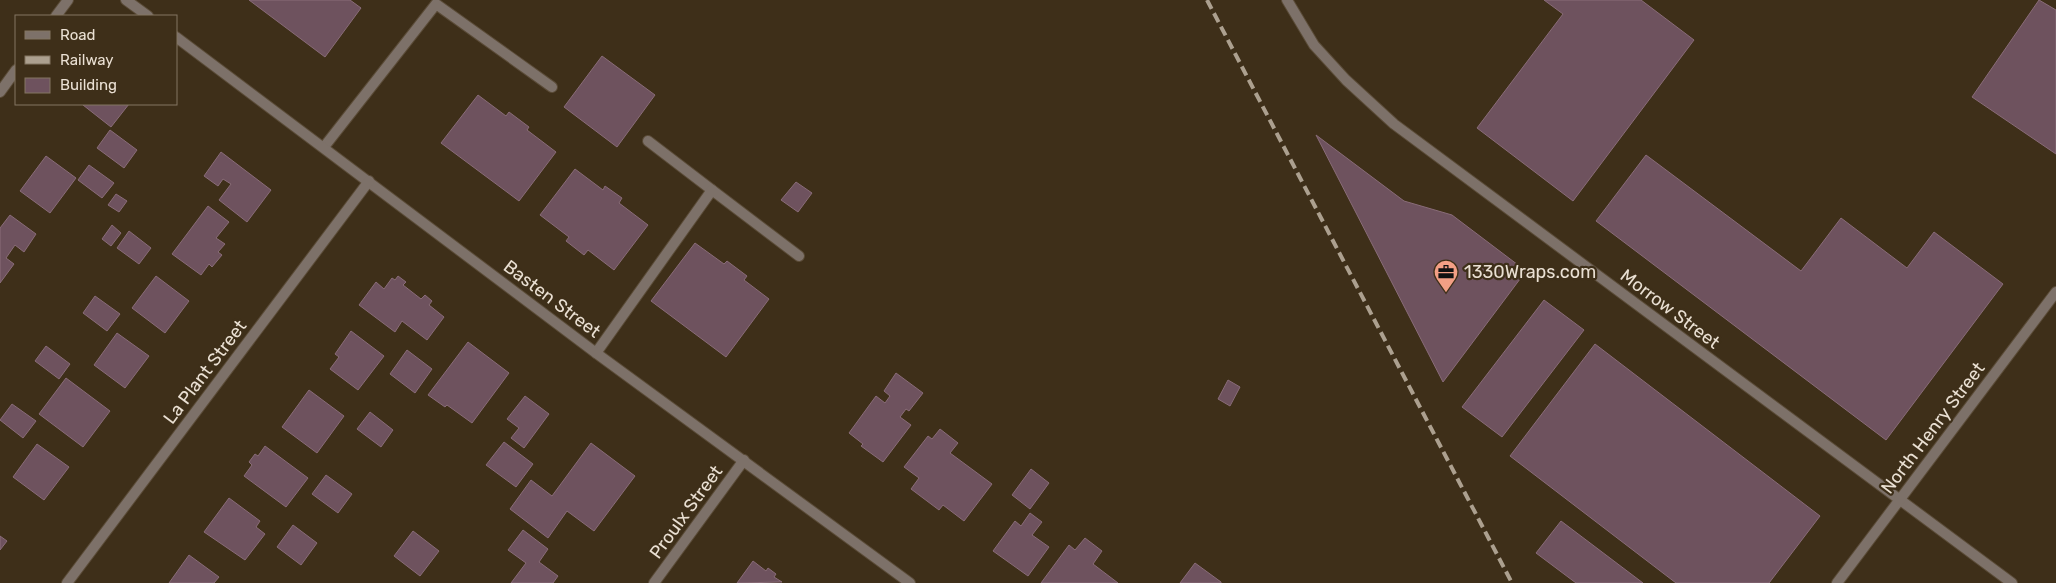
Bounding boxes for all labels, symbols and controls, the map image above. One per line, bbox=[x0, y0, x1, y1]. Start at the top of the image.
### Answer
legend bbox=[15, 15, 178, 105]
text: Road bbox=[60, 26, 96, 44]
text: Railway bbox=[60, 51, 114, 69]
text: Building bbox=[60, 76, 117, 94]
street label: Basten Street bbox=[499, 255, 605, 343]
office icon: 1330Wraps.com bbox=[1433, 259, 1459, 293]
place label: 1330Wraps.com bbox=[1464, 261, 1596, 283]
street label: Morrow Street bbox=[1616, 264, 1724, 354]
street label: La Plant Street bbox=[159, 316, 251, 428]
street label: North Henry Street bbox=[1876, 358, 1990, 498]
street label: Proulx Street bbox=[645, 461, 727, 563]

